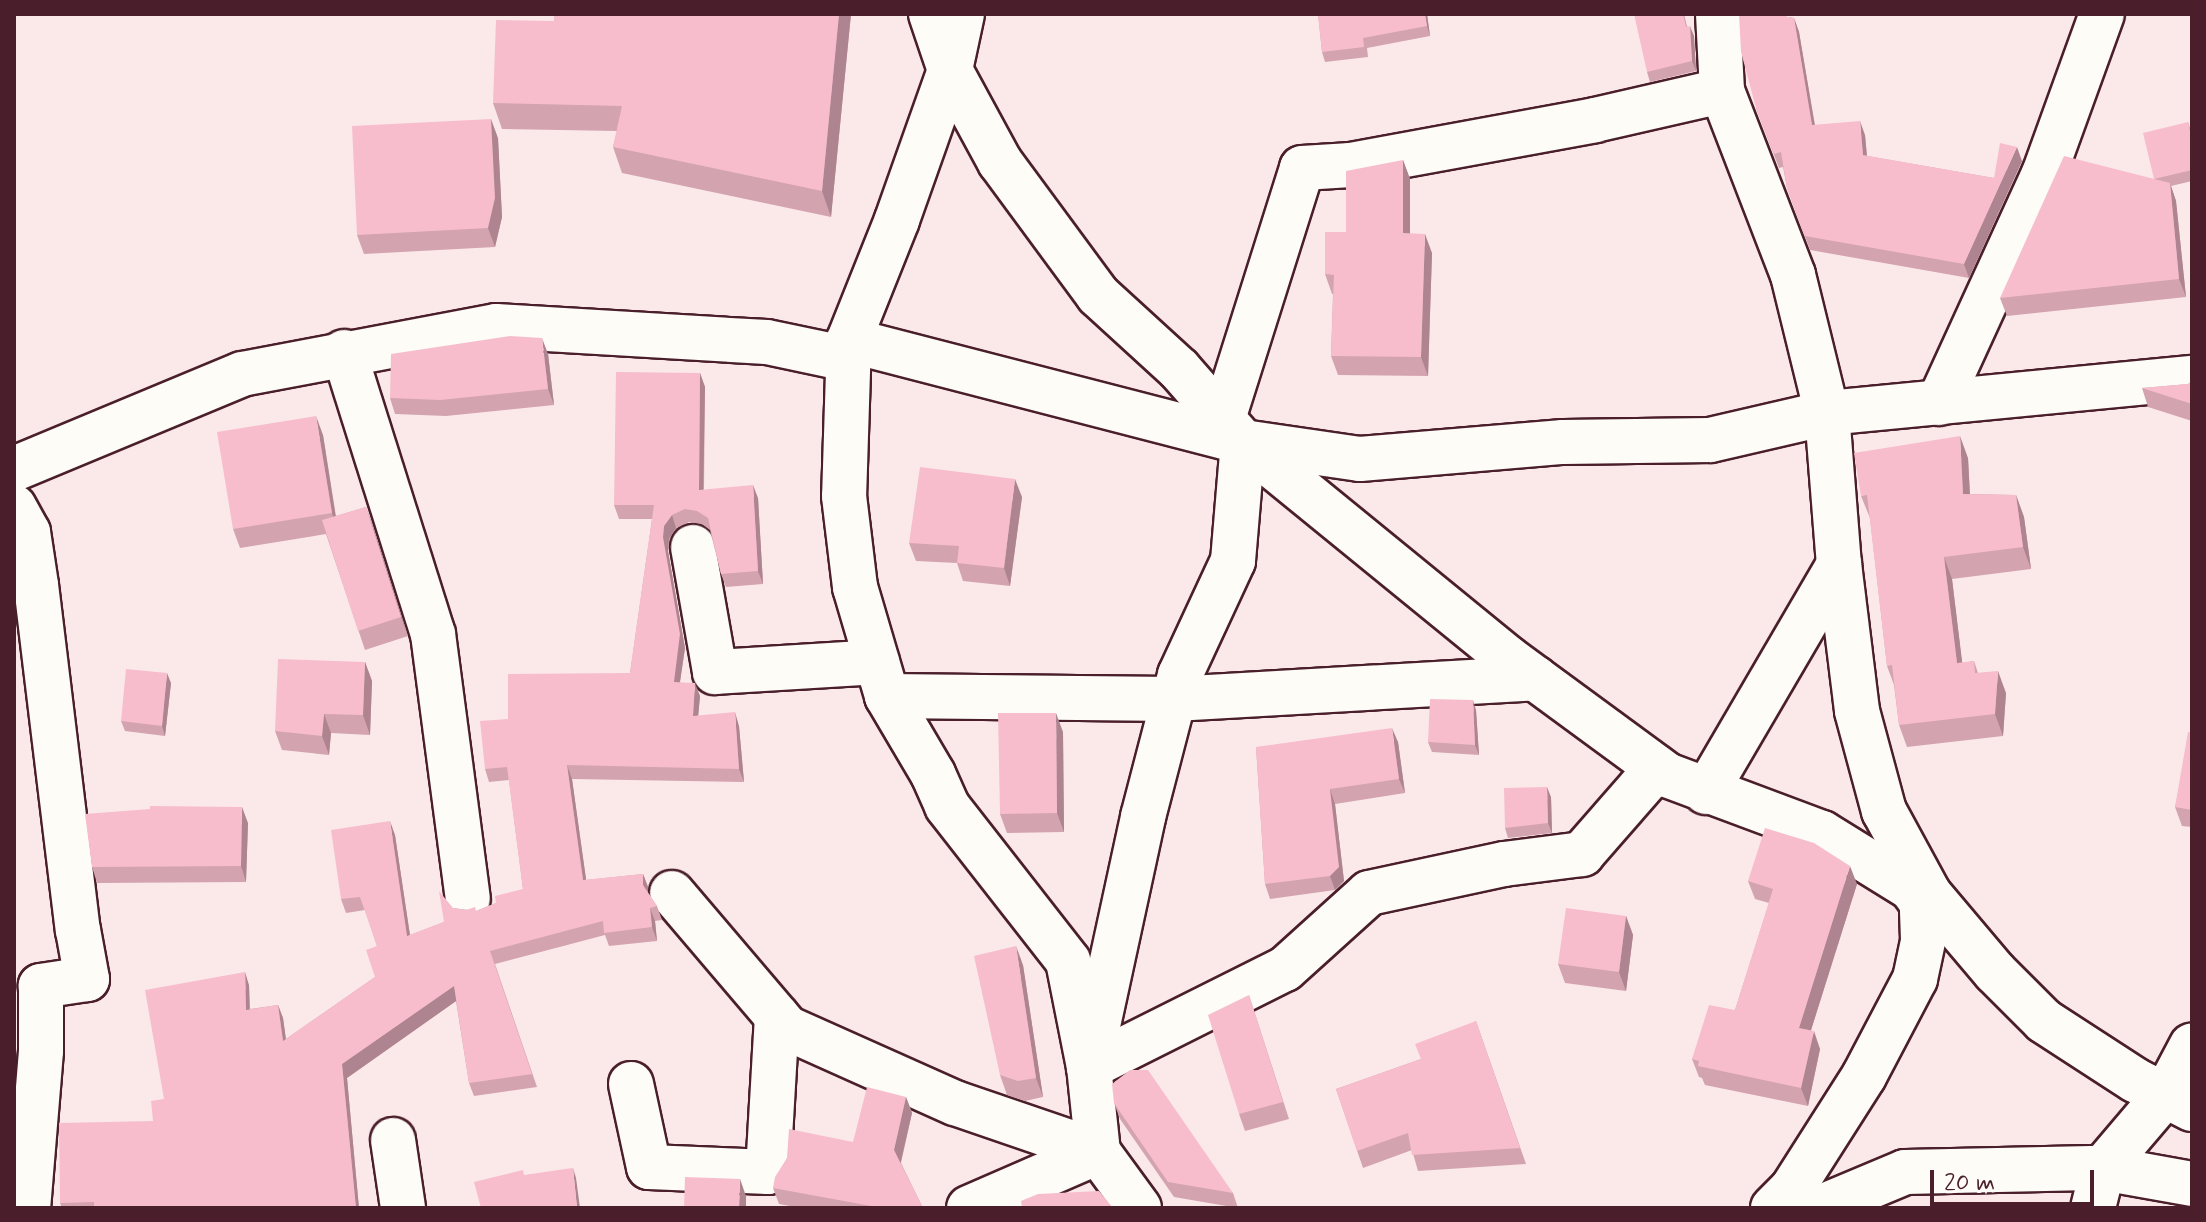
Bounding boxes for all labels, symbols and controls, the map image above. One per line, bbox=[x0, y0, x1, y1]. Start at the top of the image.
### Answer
scale bar bbox=[1934, 1154, 2098, 1204]
text: 20 m bbox=[1944, 1168, 1995, 1199]

